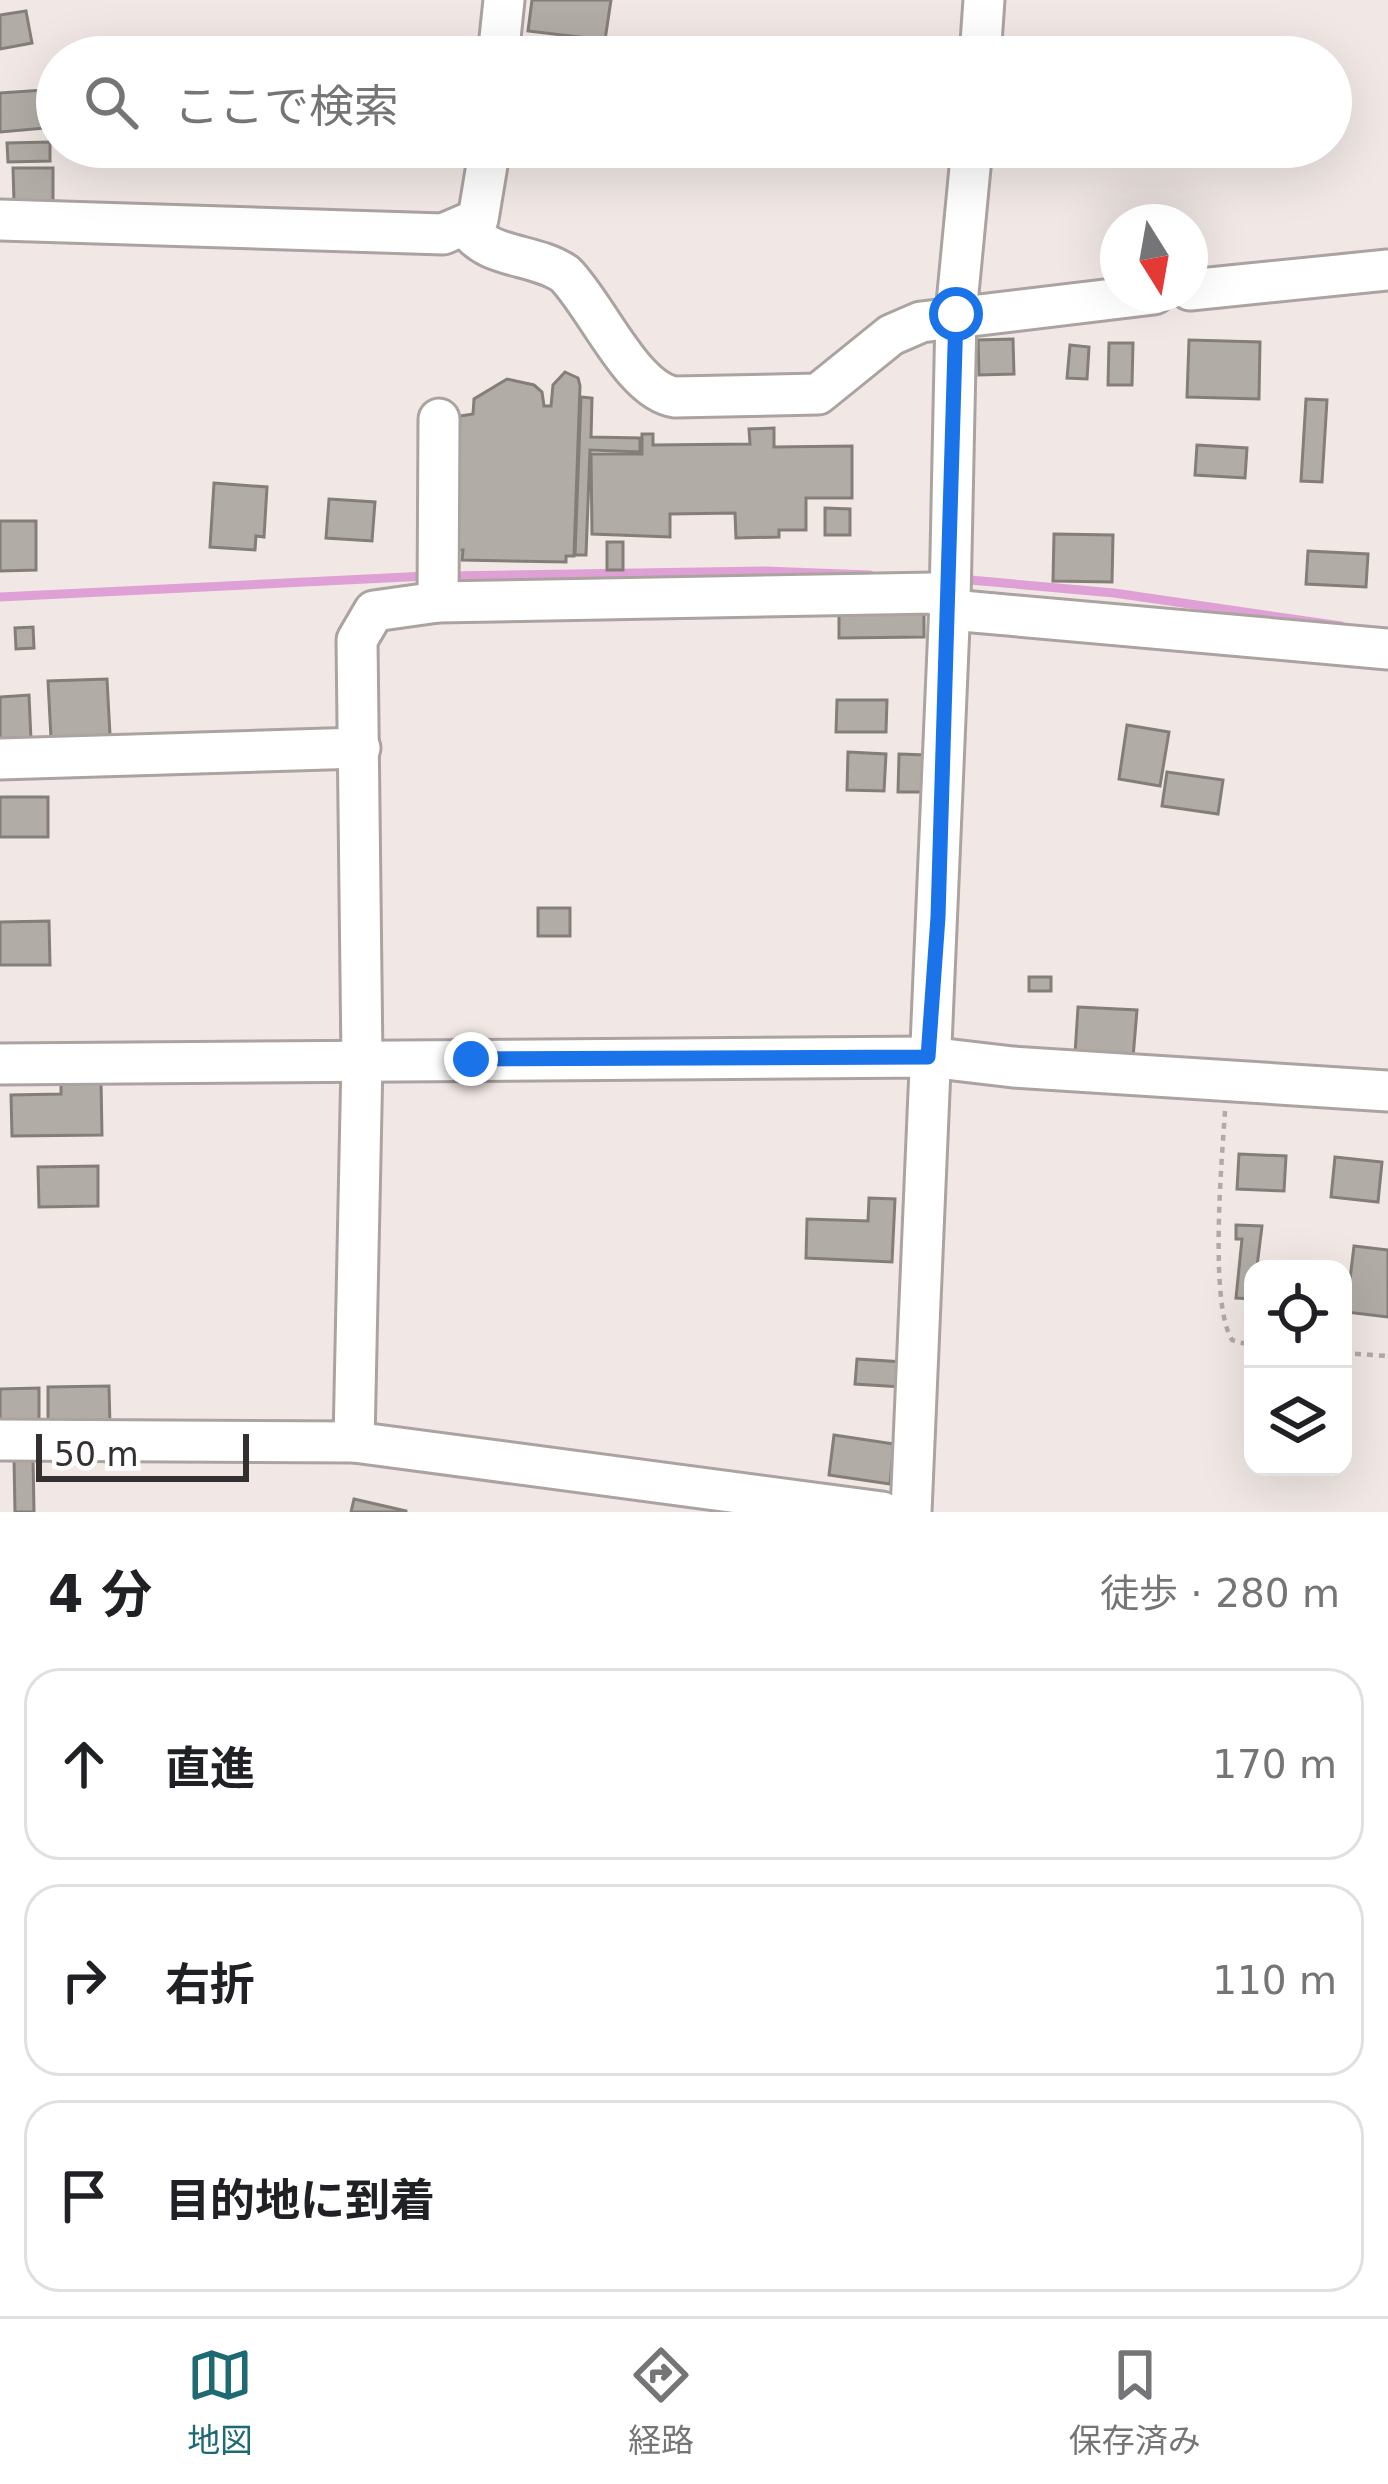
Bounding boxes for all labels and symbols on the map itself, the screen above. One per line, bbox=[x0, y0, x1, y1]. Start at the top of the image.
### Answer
north arrow bbox=[1100, 204, 1208, 312]
route start bbox=[929, 287, 983, 341]
route end bbox=[444, 1032, 498, 1086]
scale bar bbox=[36, 1428, 249, 1481]

